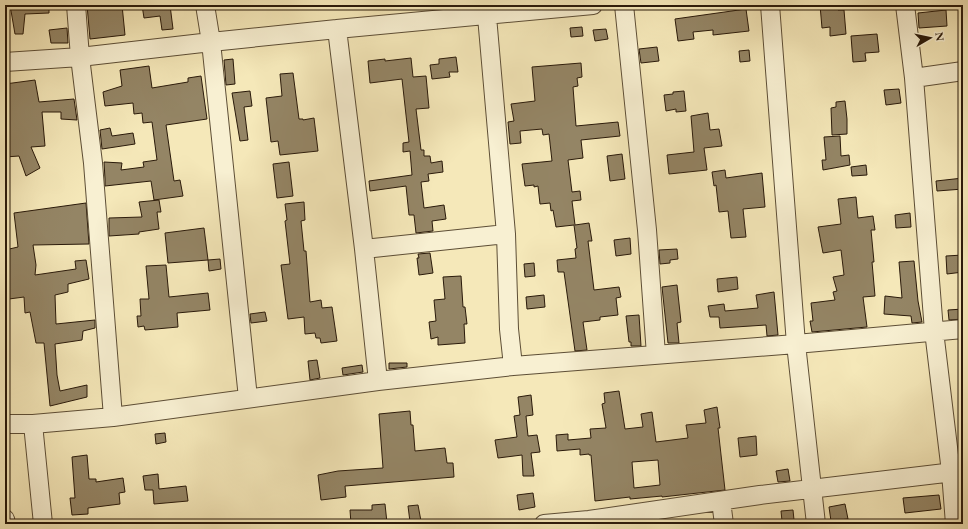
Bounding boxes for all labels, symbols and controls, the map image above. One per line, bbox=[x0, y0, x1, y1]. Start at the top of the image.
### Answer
north arrow bbox=[910, 18, 950, 58]
text: N bbox=[932, 31, 948, 42]

